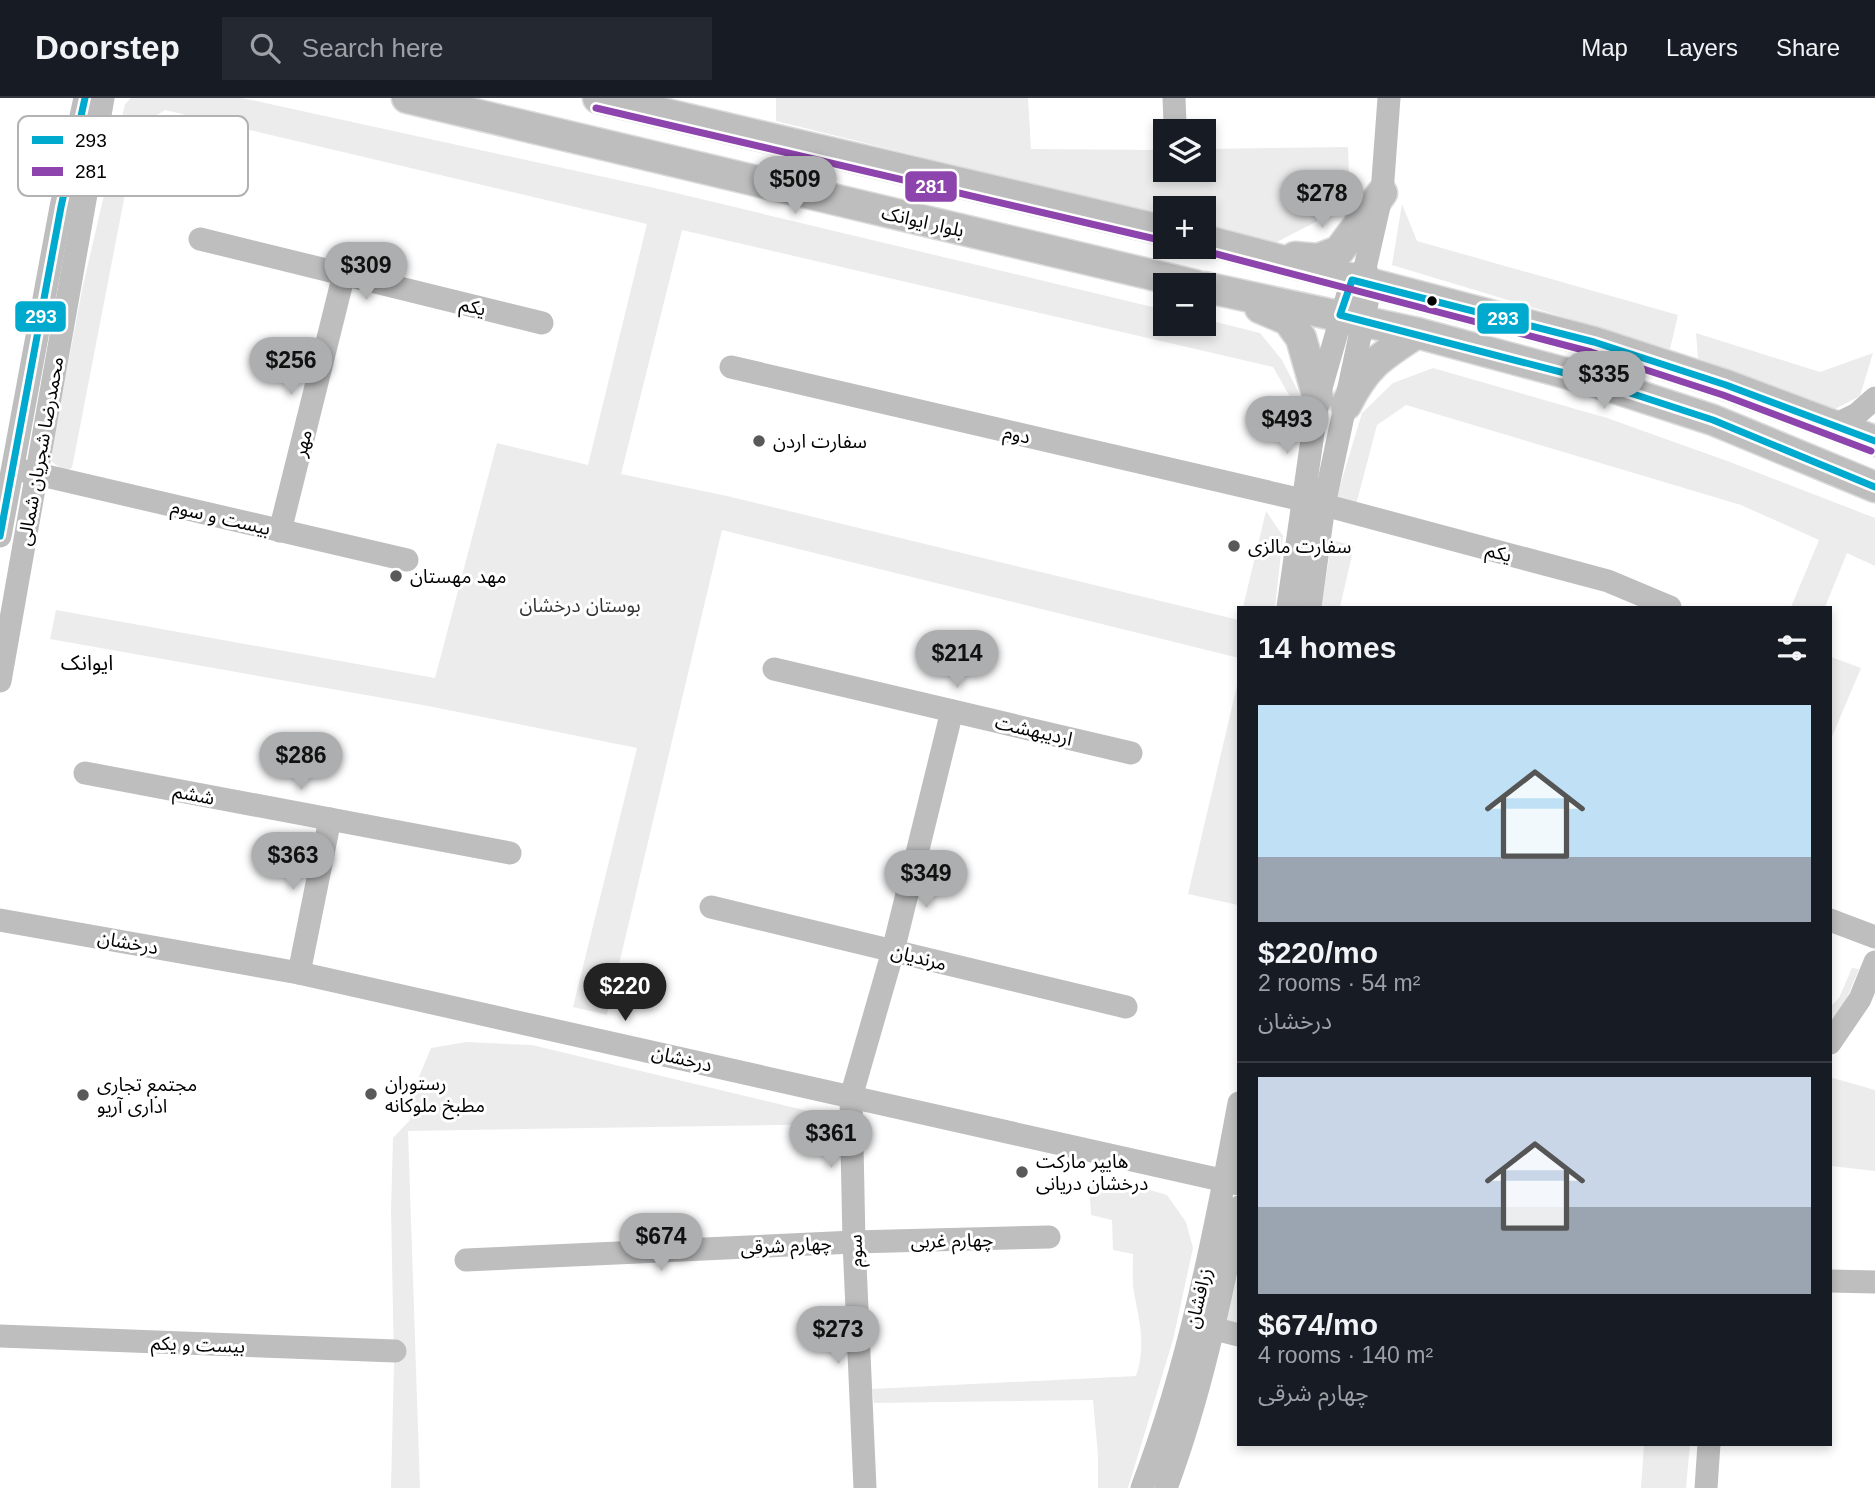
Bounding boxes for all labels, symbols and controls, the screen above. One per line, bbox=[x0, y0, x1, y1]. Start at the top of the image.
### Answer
search box bbox=[222, 17, 712, 80]
text: Doorstep bbox=[35, 29, 180, 66]
icon: search bbox=[246, 29, 284, 67]
text: Search here bbox=[302, 33, 444, 63]
text: Map bbox=[1581, 34, 1628, 61]
text: Layers bbox=[1666, 34, 1738, 61]
text: Share bbox=[1776, 34, 1840, 61]
legend bbox=[18, 116, 248, 196]
map controls bbox=[1153, 119, 1216, 336]
button: layers bbox=[1153, 119, 1216, 182]
text: 293 bbox=[75, 130, 107, 151]
pin: $509 bbox=[754, 156, 836, 216]
text: 281 bbox=[75, 161, 107, 182]
text: $509 bbox=[769, 166, 821, 192]
line badge: 281 bbox=[904, 170, 958, 203]
pin: $278 bbox=[1281, 170, 1363, 230]
text: 281 bbox=[915, 176, 947, 197]
text: $278 bbox=[1296, 180, 1348, 206]
button: + bbox=[1153, 196, 1216, 259]
street label: بلوار ایوانک bbox=[879, 202, 966, 242]
pin: $309 bbox=[325, 242, 407, 302]
text: $309 bbox=[340, 252, 392, 278]
button: − bbox=[1153, 273, 1216, 336]
street label: یکم bbox=[457, 293, 488, 324]
unlabelled marker bbox=[1425, 294, 1439, 308]
line badge: 293 bbox=[14, 300, 67, 333]
line badge: 293 bbox=[1476, 302, 1530, 335]
text: 293 bbox=[25, 306, 57, 327]
text: 293 bbox=[1487, 308, 1519, 329]
pin: $256 bbox=[250, 338, 332, 397]
text: $256 bbox=[265, 347, 317, 373]
pin: $335 bbox=[1563, 352, 1645, 411]
street label: محمدرضا شجریان شمالی bbox=[14, 355, 68, 547]
text: $335 bbox=[1578, 361, 1630, 387]
pin: $493 bbox=[1246, 396, 1328, 456]
text: $493 bbox=[1261, 406, 1313, 432]
street label: دوم bbox=[1001, 421, 1032, 452]
street label: مهر bbox=[289, 427, 317, 460]
place label: سفارت اردن bbox=[773, 431, 867, 453]
marker: سفارت اردن bbox=[751, 433, 767, 449]
street label: بیست و سوم bbox=[168, 496, 273, 543]
place label: سفارت مالزی bbox=[1248, 536, 1351, 558]
marker: سفارت مالزی bbox=[1226, 538, 1242, 554]
street label: یکم bbox=[1483, 539, 1514, 570]
place label: مهد مهستان bbox=[410, 566, 506, 587]
marker: مهد مهستان bbox=[388, 568, 404, 584]
park label: بوستان درخشان bbox=[519, 595, 641, 617]
icon: filters bbox=[1773, 629, 1811, 667]
pin: $214 bbox=[916, 630, 998, 690]
text: 14 homes bbox=[1258, 631, 1396, 664]
text: $214 bbox=[931, 640, 983, 666]
district label: ایوانک bbox=[61, 651, 113, 675]
street label: اردیبهشت bbox=[993, 711, 1075, 751]
pin: $286 bbox=[260, 732, 342, 792]
text: $286 bbox=[275, 742, 327, 768]
icon: home bbox=[1472, 751, 1598, 877]
street label: ششم bbox=[171, 780, 216, 813]
pin: $363 bbox=[252, 832, 334, 892]
text: $363 bbox=[267, 842, 319, 868]
pin: $349 bbox=[885, 850, 967, 910]
text: $349 bbox=[900, 860, 952, 886]
street label: درخشان bbox=[96, 927, 160, 959]
text: $220/mo bbox=[1258, 936, 1378, 969]
street label: مرنديان bbox=[889, 940, 949, 975]
pin: $220 bbox=[584, 964, 666, 1023]
text: 2 rooms · 54 m² bbox=[1258, 970, 1420, 996]
text: $220 bbox=[599, 973, 651, 999]
text: درخشان bbox=[1258, 1008, 1332, 1034]
street label: درخشان bbox=[649, 1041, 714, 1077]
place label: رستوران مطبخ ملوکانه bbox=[385, 1073, 485, 1120]
place label: مجتمع تجاری اداری آريو bbox=[97, 1074, 197, 1118]
marker: رستوران مطبخ ملوکانه bbox=[363, 1086, 379, 1102]
marker: مجتمع تجاری اداری آريو bbox=[75, 1087, 91, 1103]
pin: $361 bbox=[790, 1110, 872, 1170]
text: $361 bbox=[805, 1120, 857, 1146]
icon: home bbox=[1472, 1123, 1598, 1249]
place label: هایپر مارکت درخشان دریانی bbox=[1036, 1151, 1148, 1195]
marker: هایپر مارکت درخشان دریانی bbox=[1014, 1164, 1030, 1180]
pin: $674 bbox=[620, 1214, 702, 1273]
text: $674 bbox=[635, 1223, 687, 1249]
street label: چهارم غربی bbox=[911, 1229, 994, 1256]
street label: چهارم شرقی bbox=[740, 1233, 832, 1262]
street label: سوم bbox=[844, 1234, 871, 1268]
street label: زرافشان bbox=[1181, 1266, 1217, 1331]
pin: $273 bbox=[797, 1306, 879, 1366]
text: $674/mo bbox=[1258, 1308, 1378, 1341]
text: $273 bbox=[812, 1316, 864, 1342]
street label: بیست و یکم bbox=[150, 1332, 245, 1361]
text: 4 rooms · 140 m² bbox=[1258, 1342, 1433, 1368]
text: چهارم شرقی bbox=[1258, 1380, 1369, 1406]

